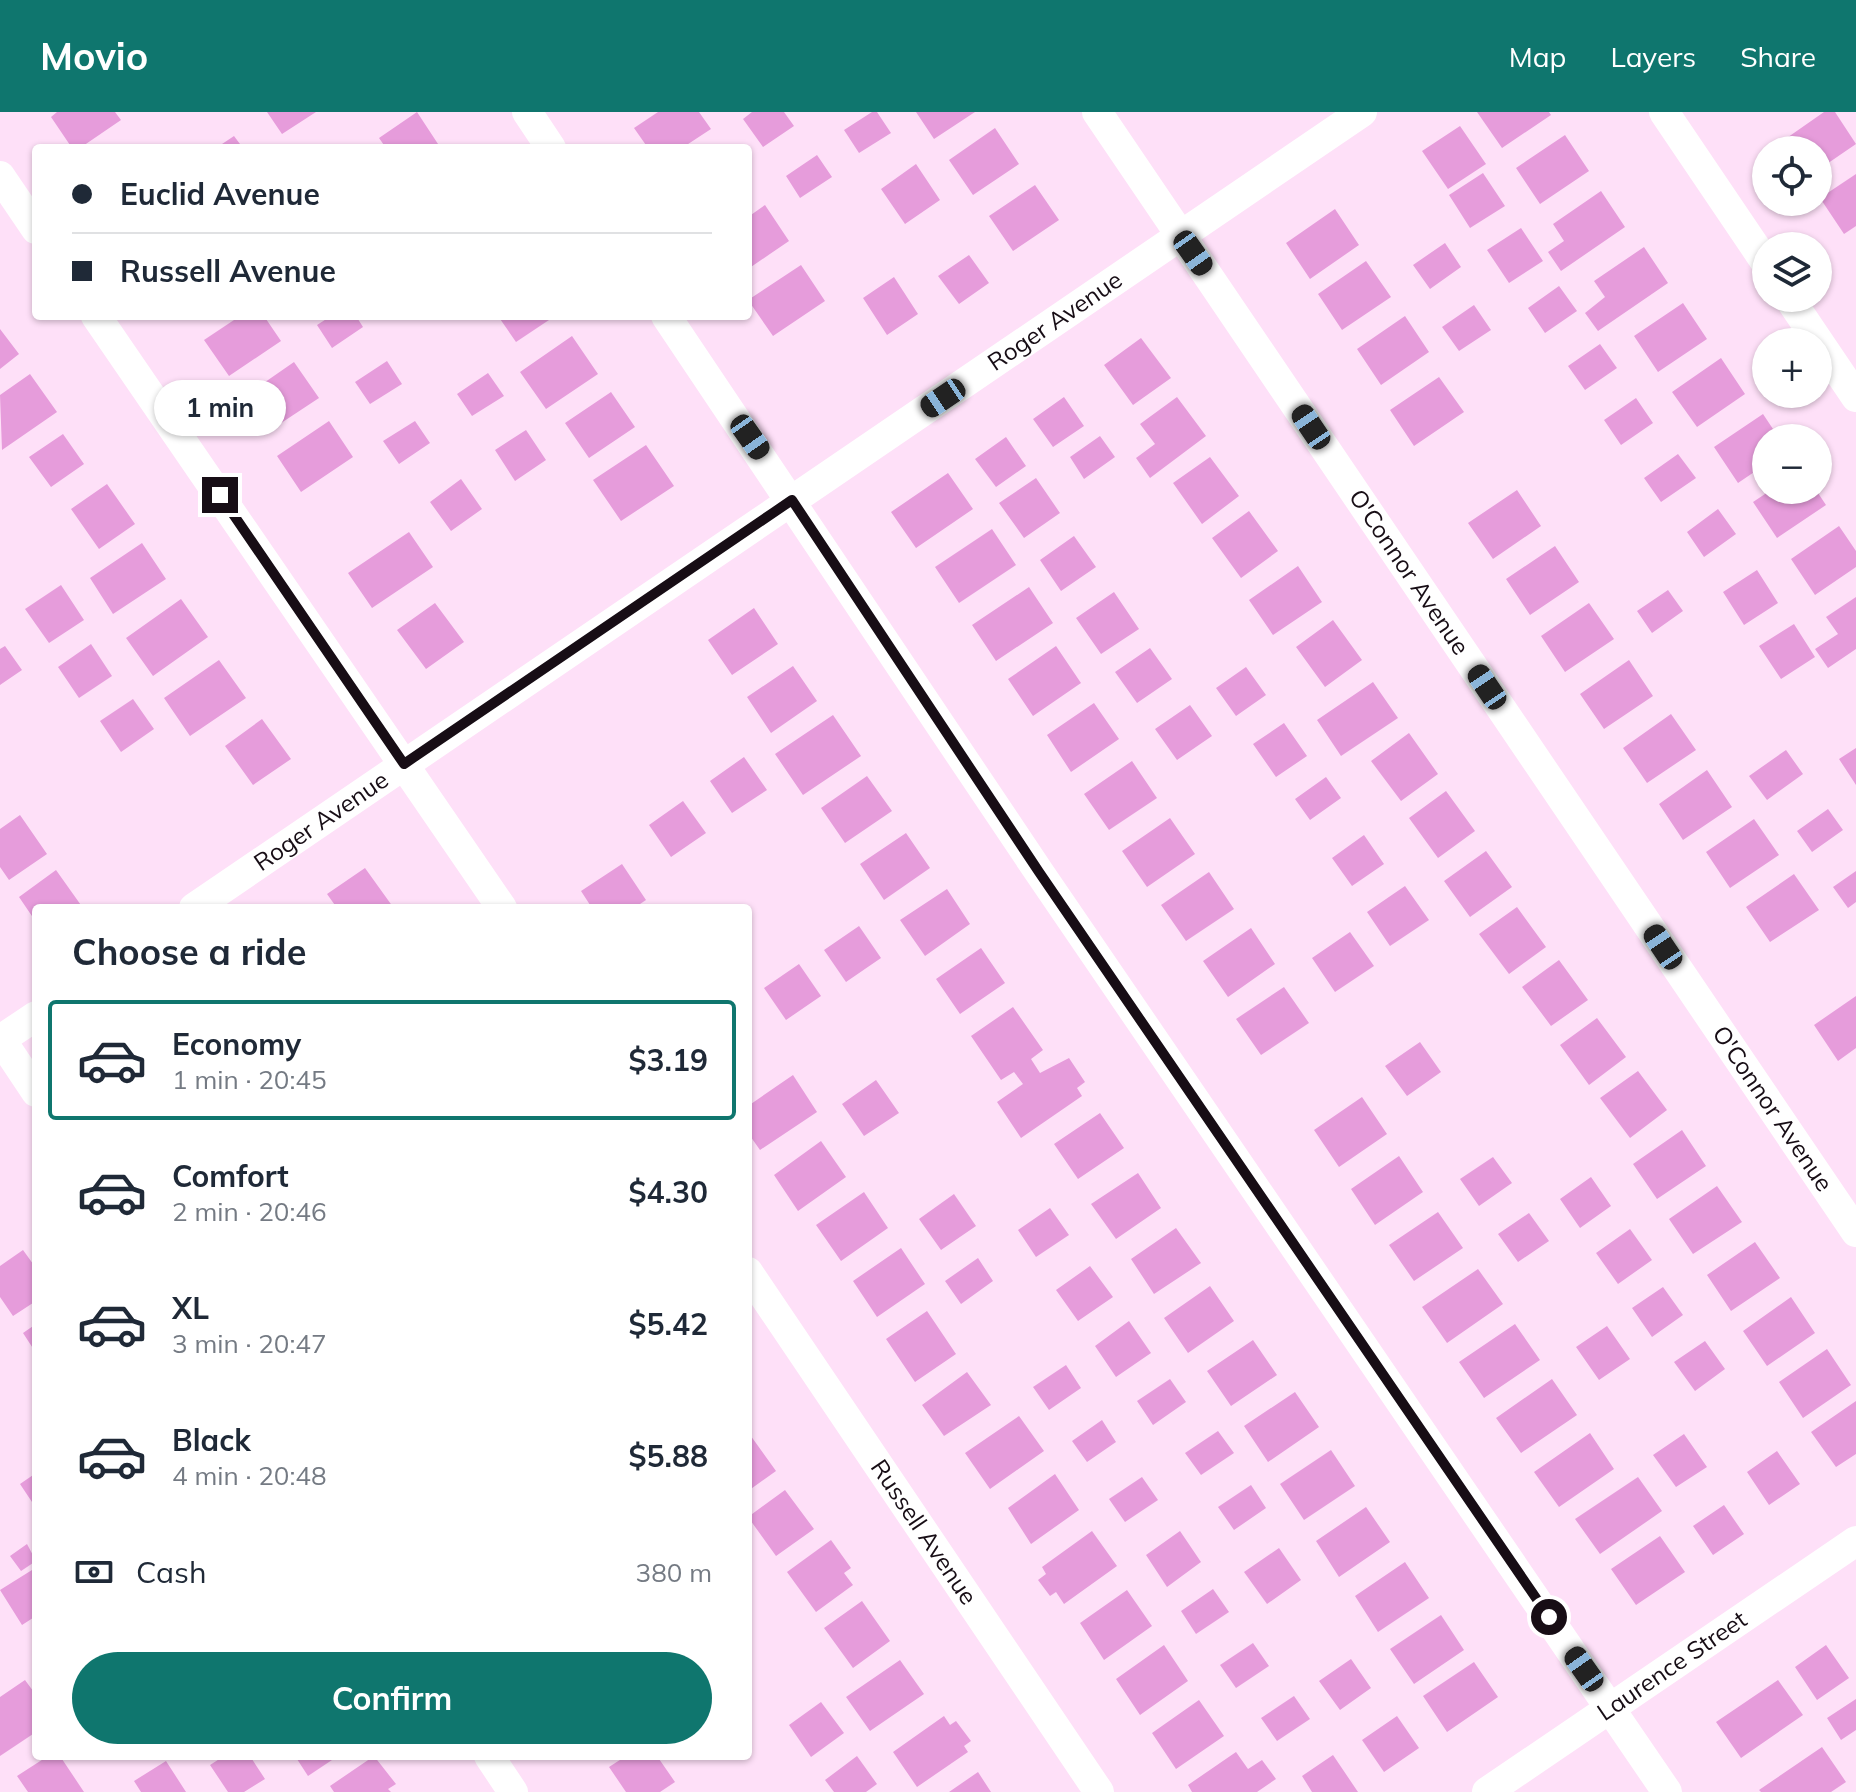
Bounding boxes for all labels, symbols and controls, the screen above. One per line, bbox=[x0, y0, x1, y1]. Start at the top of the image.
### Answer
text: Movio bbox=[40, 32, 148, 80]
text: Map bbox=[1509, 39, 1566, 74]
text: Layers bbox=[1610, 39, 1696, 74]
text: Share bbox=[1740, 39, 1816, 74]
map controls bbox=[1752, 136, 1832, 504]
button: locate bbox=[1752, 136, 1832, 216]
text: Euclid Avenue bbox=[120, 175, 320, 213]
car bbox=[1169, 226, 1217, 280]
button: layers bbox=[1752, 232, 1832, 312]
text: Russell Avenue bbox=[120, 252, 336, 290]
street label: Roger Avenue bbox=[981, 264, 1127, 377]
button: + bbox=[1752, 328, 1832, 408]
car bbox=[916, 375, 970, 421]
callout: 1 min bbox=[154, 379, 286, 435]
text: 1 min bbox=[186, 391, 254, 424]
car bbox=[1288, 400, 1334, 454]
car bbox=[726, 410, 774, 464]
button: − bbox=[1752, 424, 1832, 504]
route end bbox=[202, 477, 238, 513]
street label: O'Connor Avenue bbox=[1343, 483, 1476, 660]
car bbox=[1464, 660, 1510, 714]
street label: Roger Avenue bbox=[248, 764, 394, 877]
car bbox=[1640, 920, 1686, 974]
text: Choose a ride bbox=[72, 929, 306, 974]
street label: O'Connor Avenue bbox=[1707, 1020, 1840, 1197]
icon: car bbox=[76, 1024, 148, 1096]
text: Economy bbox=[172, 1025, 301, 1063]
text: $3.19 bbox=[629, 1041, 708, 1079]
text: 1 min · 20:45 bbox=[172, 1063, 327, 1096]
icon: car bbox=[76, 1156, 148, 1228]
text: Comfort bbox=[172, 1157, 289, 1195]
text: $4.30 bbox=[629, 1173, 708, 1211]
text: 2 min · 20:46 bbox=[172, 1195, 327, 1228]
icon: car bbox=[76, 1288, 148, 1360]
text: XL bbox=[172, 1289, 209, 1327]
text: $5.42 bbox=[629, 1305, 708, 1343]
text: 3 min · 20:47 bbox=[172, 1327, 327, 1360]
icon: car bbox=[76, 1420, 148, 1492]
text: Black bbox=[172, 1421, 251, 1459]
text: $5.88 bbox=[629, 1437, 708, 1475]
street label: Russell Avenue bbox=[865, 1453, 984, 1610]
text: 4 min · 20:48 bbox=[172, 1459, 327, 1492]
icon: cash bbox=[72, 1550, 116, 1594]
text: Cash bbox=[136, 1553, 207, 1591]
text: 380 m bbox=[636, 1556, 712, 1589]
route start bbox=[1531, 1599, 1567, 1635]
street label: Laurence Street bbox=[1591, 1604, 1752, 1727]
car bbox=[1560, 1642, 1608, 1696]
button: Confirm bbox=[72, 1652, 712, 1744]

